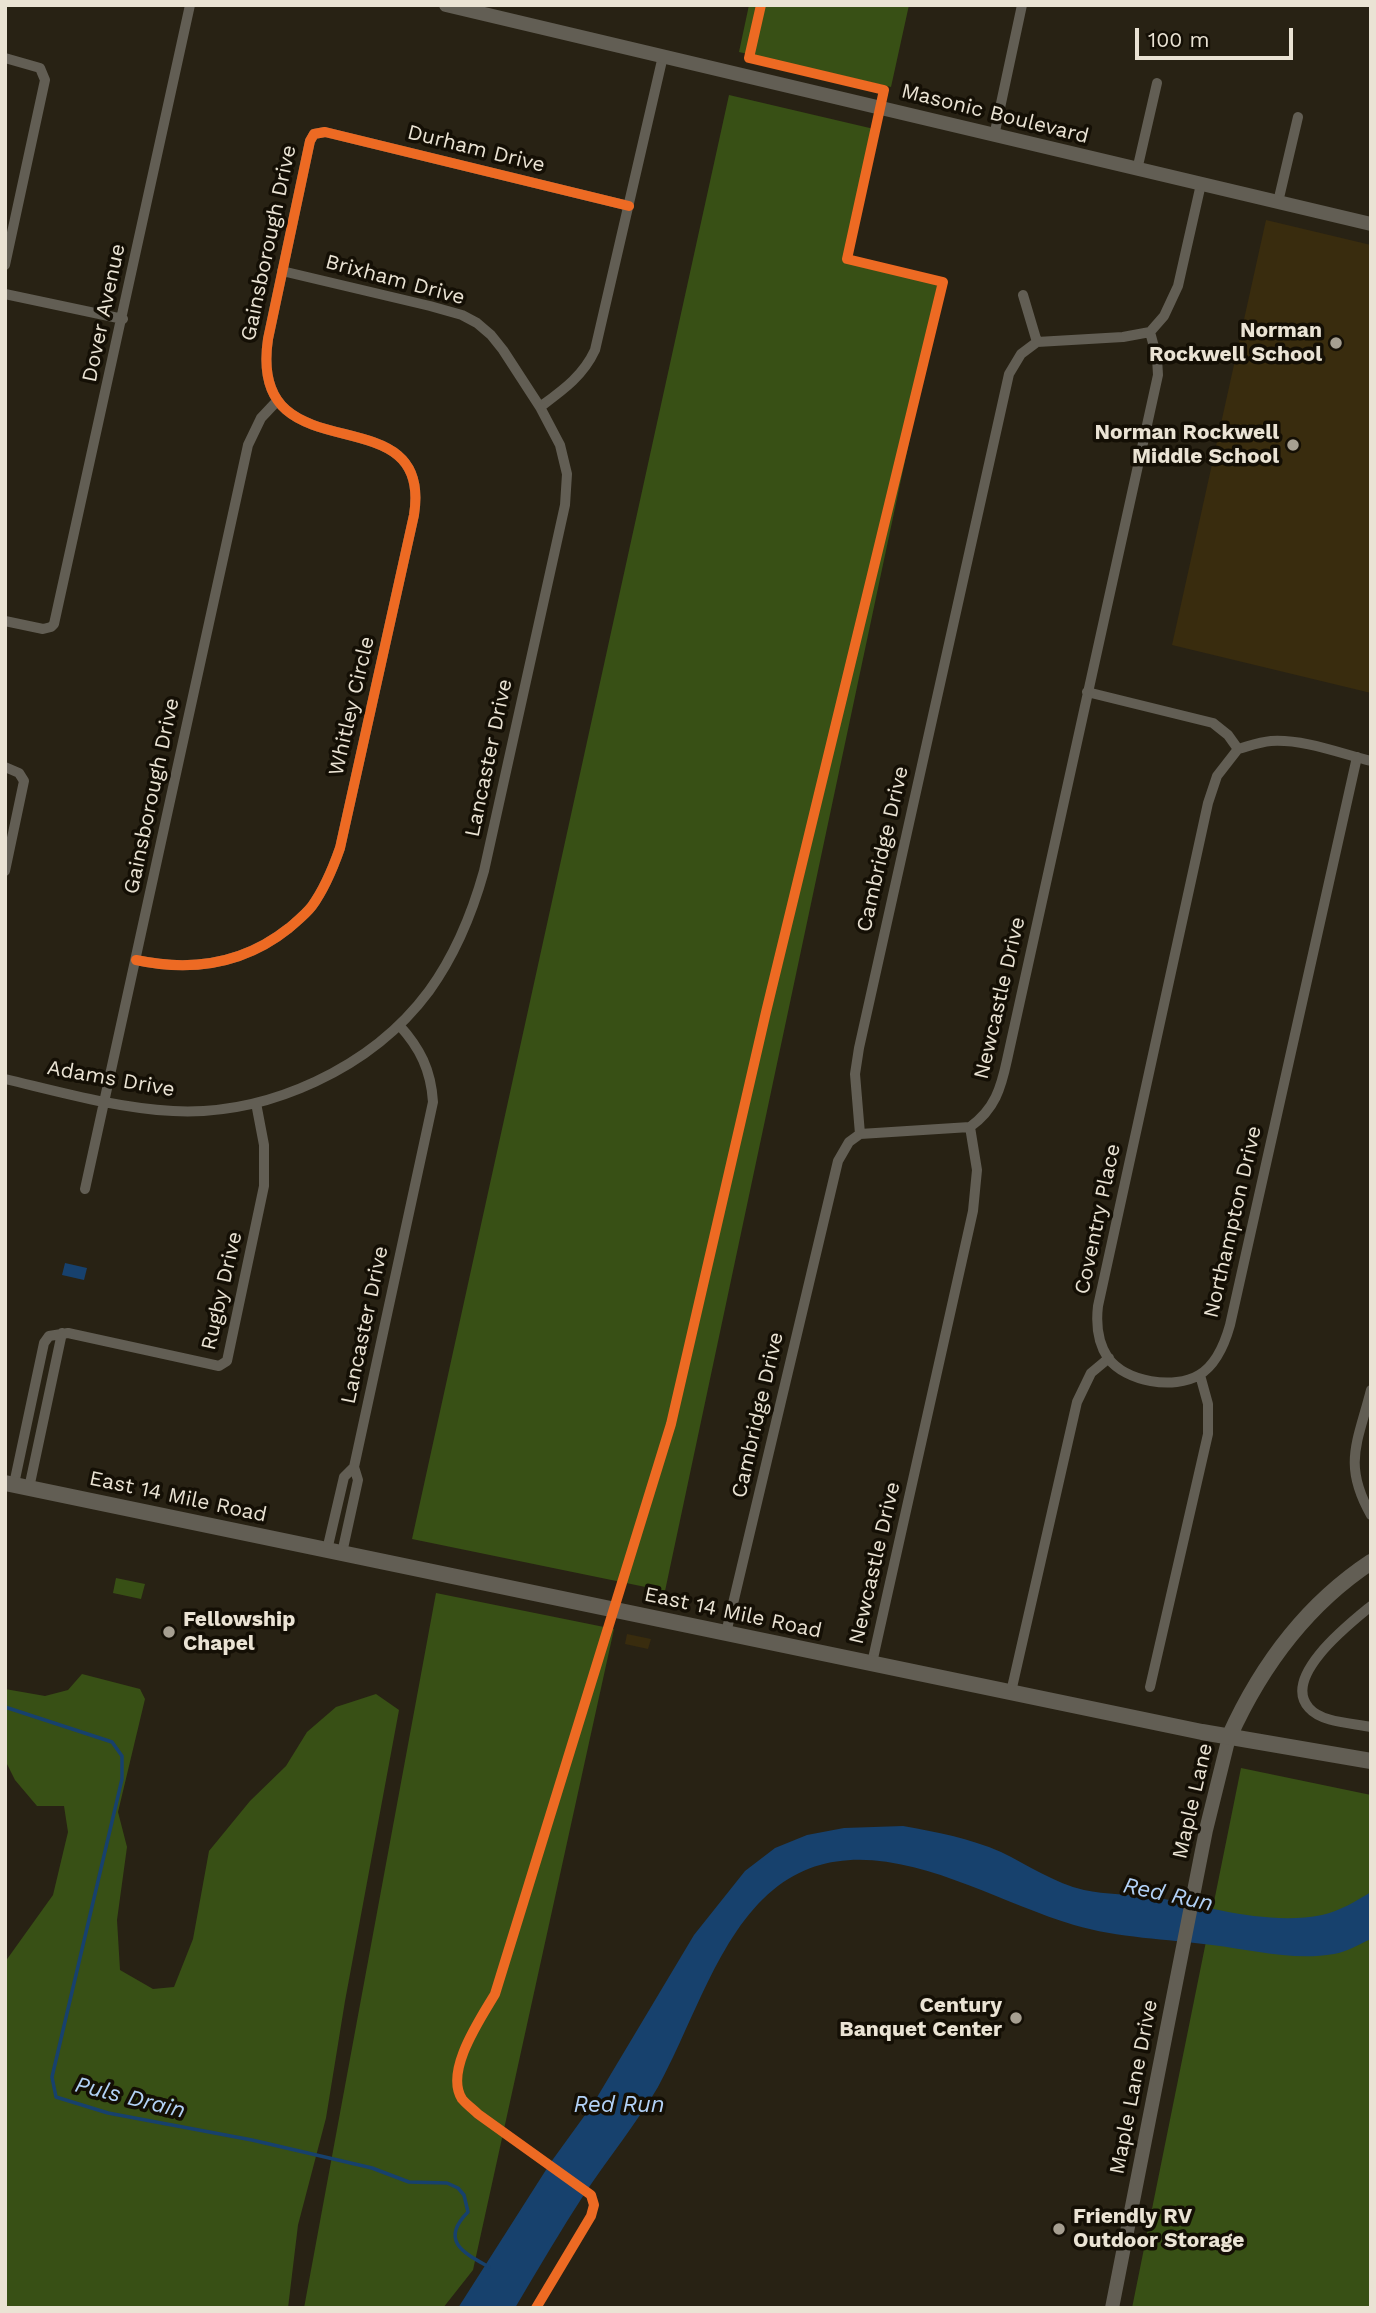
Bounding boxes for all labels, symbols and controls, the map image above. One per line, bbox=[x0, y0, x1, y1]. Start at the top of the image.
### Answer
scale bar bbox=[1138, 14, 1296, 58]
text: 100 m bbox=[1148, 27, 1210, 52]
street label: Masonic Boulevard bbox=[899, 79, 1091, 149]
street label: Durham Drive bbox=[405, 120, 547, 178]
street label: Gainsborough Drive bbox=[236, 143, 302, 343]
street label: Dover Avenue bbox=[77, 242, 131, 384]
street label: Brixham Drive bbox=[323, 249, 467, 311]
place label: Norman Rockwell School bbox=[1149, 318, 1322, 368]
marker: Norman Rockwell School bbox=[1328, 335, 1344, 351]
place label: Norman Rockwell Middle School bbox=[1095, 420, 1279, 470]
marker: Norman Rockwell Middle School bbox=[1285, 437, 1301, 453]
street label: Whitley Circle bbox=[324, 634, 380, 778]
street label: Lancaster Drive bbox=[460, 677, 518, 839]
street label: Gainsborough Drive bbox=[119, 696, 185, 896]
street label: Cambridge Drive bbox=[852, 764, 914, 934]
street label: Newcastle Drive bbox=[969, 914, 1031, 1082]
street label: Adams Drive bbox=[45, 1055, 177, 1103]
street label: Northampton Drive bbox=[1199, 1124, 1267, 1320]
street label: Coventry Place bbox=[1070, 1141, 1126, 1297]
street label: Rugby Drive bbox=[196, 1229, 248, 1353]
street label: Lancaster Drive bbox=[336, 1244, 394, 1406]
street label: Cambridge Drive bbox=[727, 1330, 789, 1500]
street label: East 14 Mile Road bbox=[87, 1466, 269, 1528]
street label: Newcastle Drive bbox=[844, 1479, 906, 1647]
street label: East 14 Mile Road bbox=[642, 1582, 824, 1644]
place label: Fellowship Chapel bbox=[183, 1607, 295, 1657]
marker: Fellowship Chapel bbox=[161, 1624, 177, 1640]
street label: Maple Lane bbox=[1167, 1741, 1219, 1861]
water label: Red Run bbox=[1121, 1872, 1215, 1918]
place label: Century Banquet Center bbox=[839, 1993, 1002, 2043]
street label: Maple Lane Drive bbox=[1105, 1997, 1163, 2177]
marker: Century Banquet Center bbox=[1008, 2010, 1024, 2026]
water label: Puls Drain bbox=[72, 2071, 188, 2125]
water label: Red Run bbox=[573, 2091, 665, 2119]
place label: Friendly RV Outdoor Storage bbox=[1073, 2204, 1244, 2254]
marker: Friendly RV Outdoor Storage bbox=[1051, 2221, 1067, 2237]

